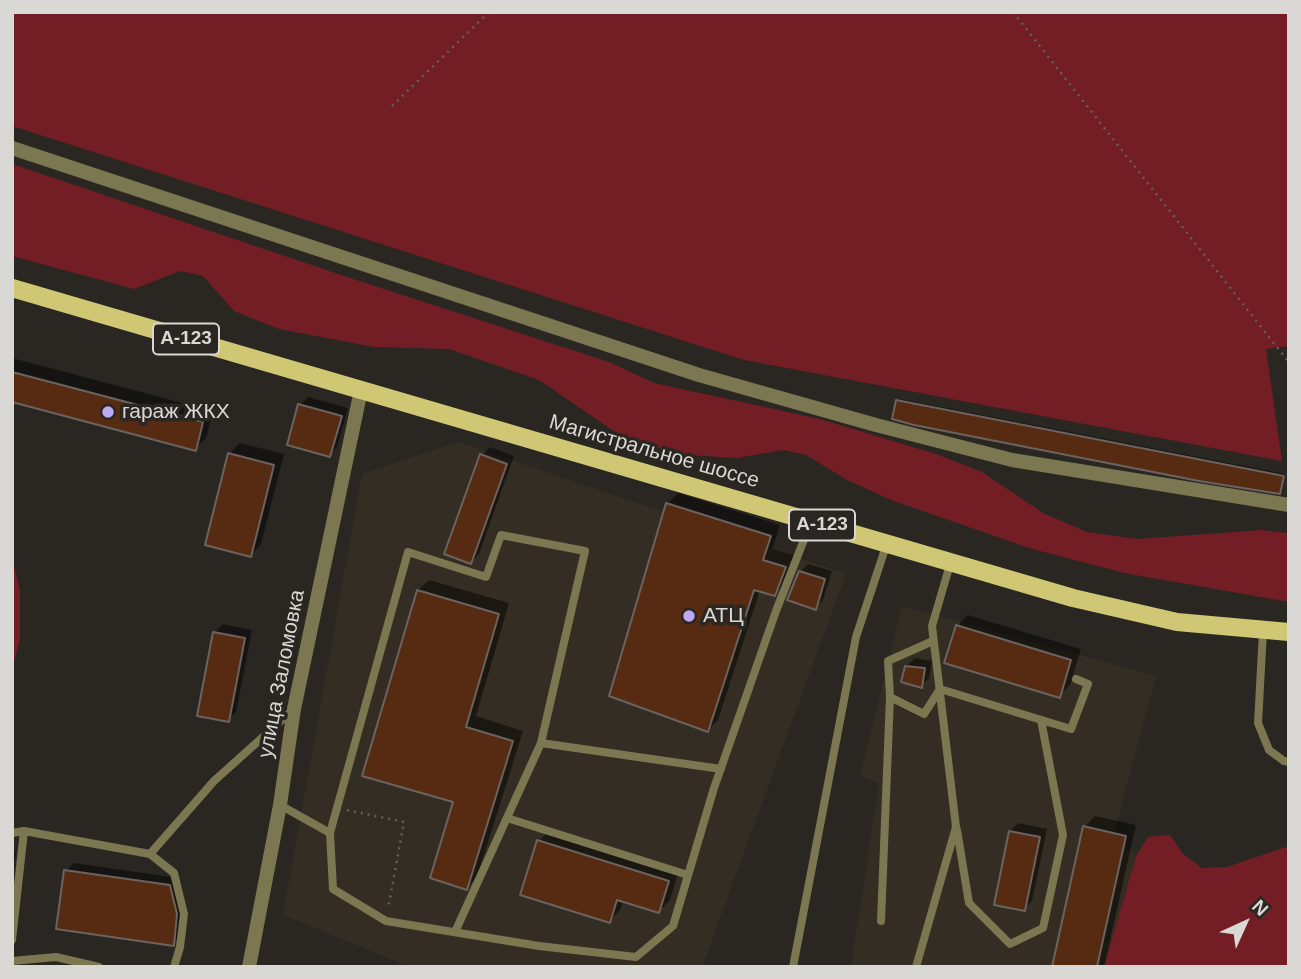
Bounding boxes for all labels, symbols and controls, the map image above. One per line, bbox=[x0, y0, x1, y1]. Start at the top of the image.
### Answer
road number: А-123 bbox=[153, 324, 219, 354]
place label: гараж ЖКХ bbox=[122, 399, 230, 425]
marker: гараж ЖКХ bbox=[100, 404, 116, 420]
street label: Магистральное шоссе bbox=[546, 410, 762, 494]
road number: А-123 bbox=[789, 510, 855, 540]
street label: улица Заломовка bbox=[253, 588, 311, 760]
place label: АТЦ bbox=[703, 603, 744, 629]
marker: АТЦ bbox=[681, 608, 697, 624]
north arrow bbox=[1210, 888, 1280, 958]
text: N bbox=[1248, 896, 1272, 920]

